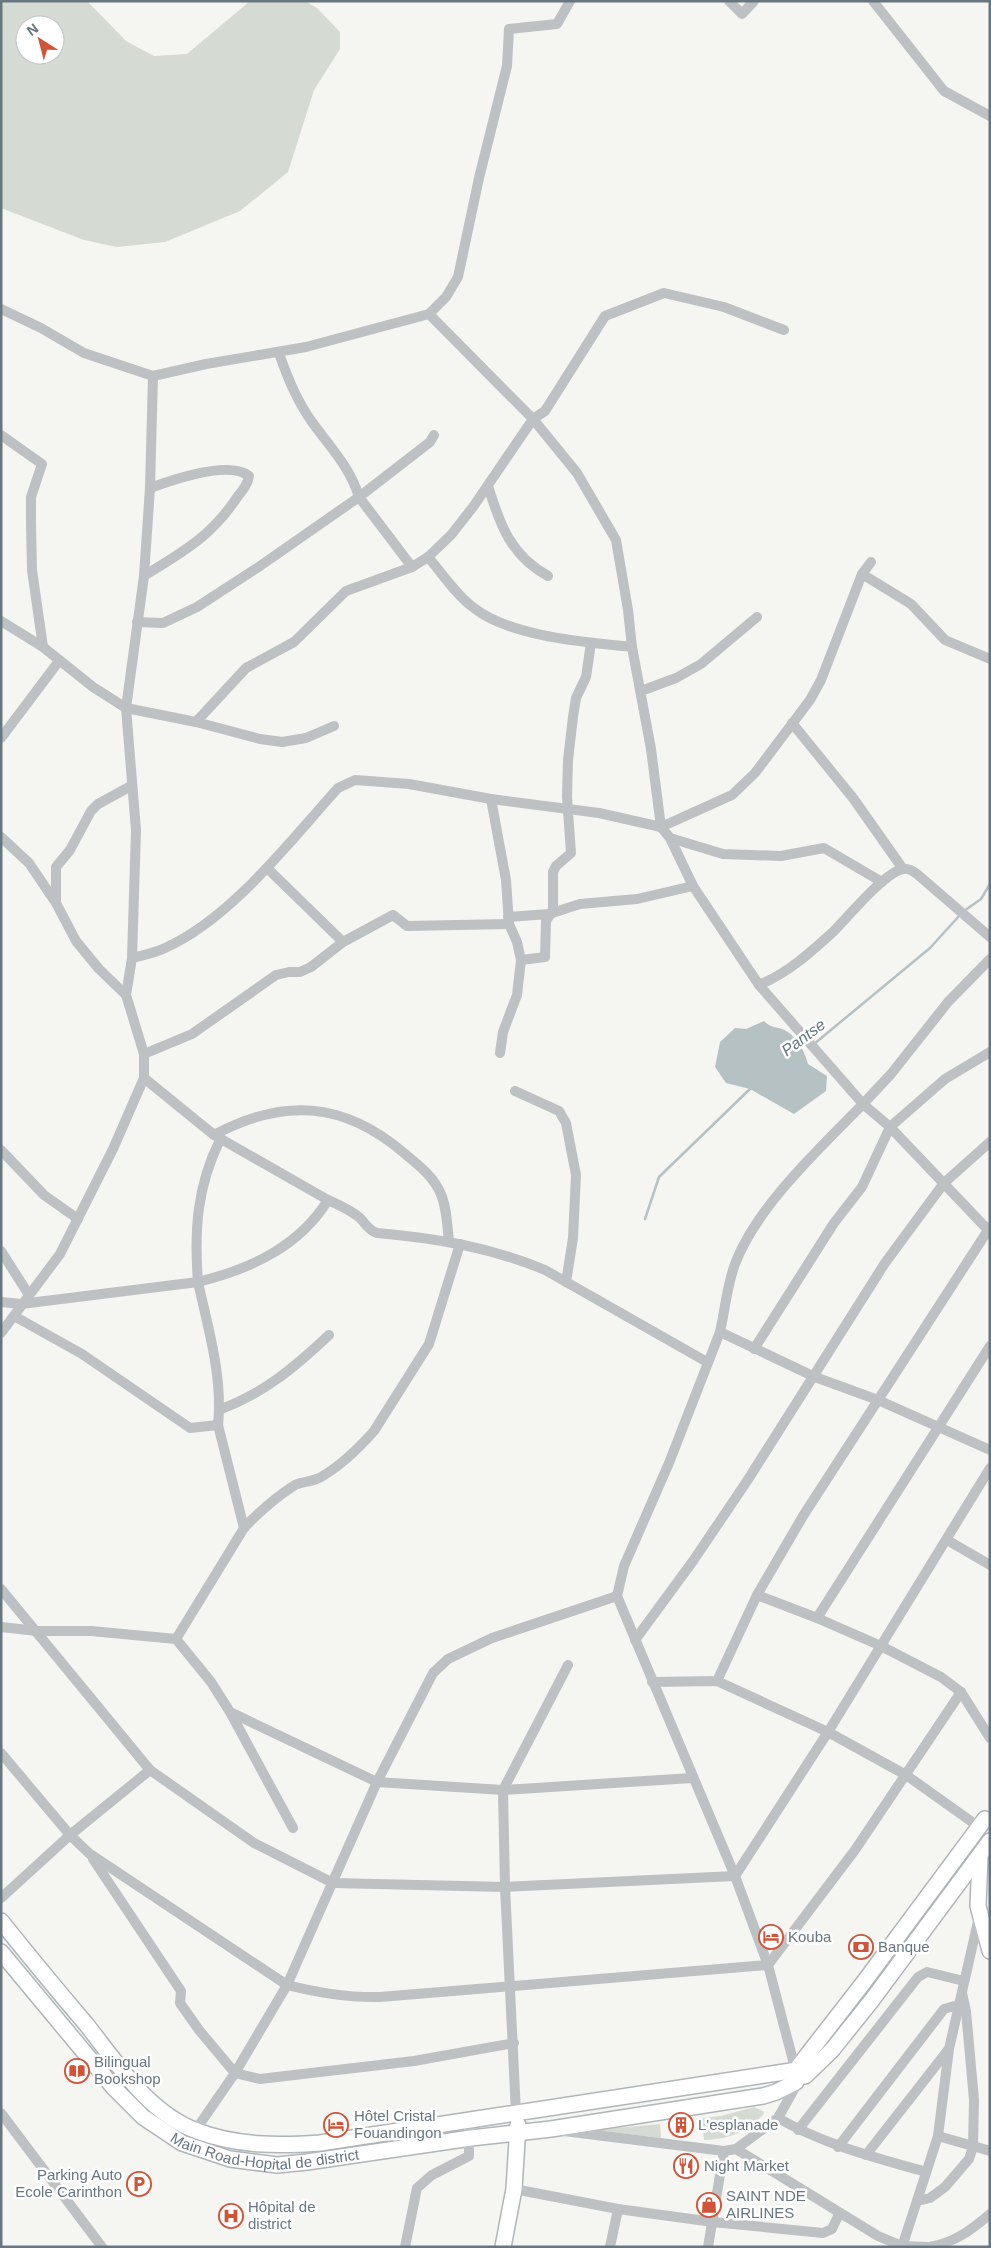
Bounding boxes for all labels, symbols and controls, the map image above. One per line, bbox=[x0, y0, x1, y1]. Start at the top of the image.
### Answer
north arrow bbox=[15, 15, 65, 65]
text: N bbox=[24, 20, 41, 39]
water label: Pantse bbox=[778, 1016, 828, 1059]
hotel icon: Kouba bbox=[758, 1924, 784, 1950]
place label: Kouba bbox=[788, 1928, 832, 1945]
bank icon: Banque bbox=[848, 1934, 874, 1960]
place label: Banque bbox=[878, 1938, 930, 1955]
place label: Bilingual Bookshop bbox=[94, 2053, 161, 2087]
library icon: Bilingual Bookshop bbox=[64, 2058, 90, 2084]
place label: Hôtel Cristal Fouandingon bbox=[354, 2107, 442, 2141]
hotel icon: Hôtel Cristal Fouandingon bbox=[323, 2112, 349, 2138]
building icon: L'esplanade bbox=[668, 2112, 694, 2138]
place label: L'esplanade bbox=[698, 2116, 778, 2133]
street label: Main Road-Hopital de district bbox=[168, 2129, 361, 2173]
restaurant icon: Night Market bbox=[673, 2153, 699, 2179]
place label: Night Market bbox=[704, 2157, 790, 2174]
place label: Parking Auto Ecole Carinthon bbox=[15, 2166, 122, 2200]
parking icon: Parking Auto Ecole Carinthon bbox=[126, 2171, 152, 2197]
place label: SAINT NDE AIRLINES bbox=[726, 2187, 806, 2221]
shop icon: SAINT NDE AIRLINES bbox=[696, 2192, 722, 2218]
place label: Hôpital de district bbox=[248, 2198, 316, 2232]
hospital icon: Hôpital de district bbox=[218, 2203, 244, 2229]

